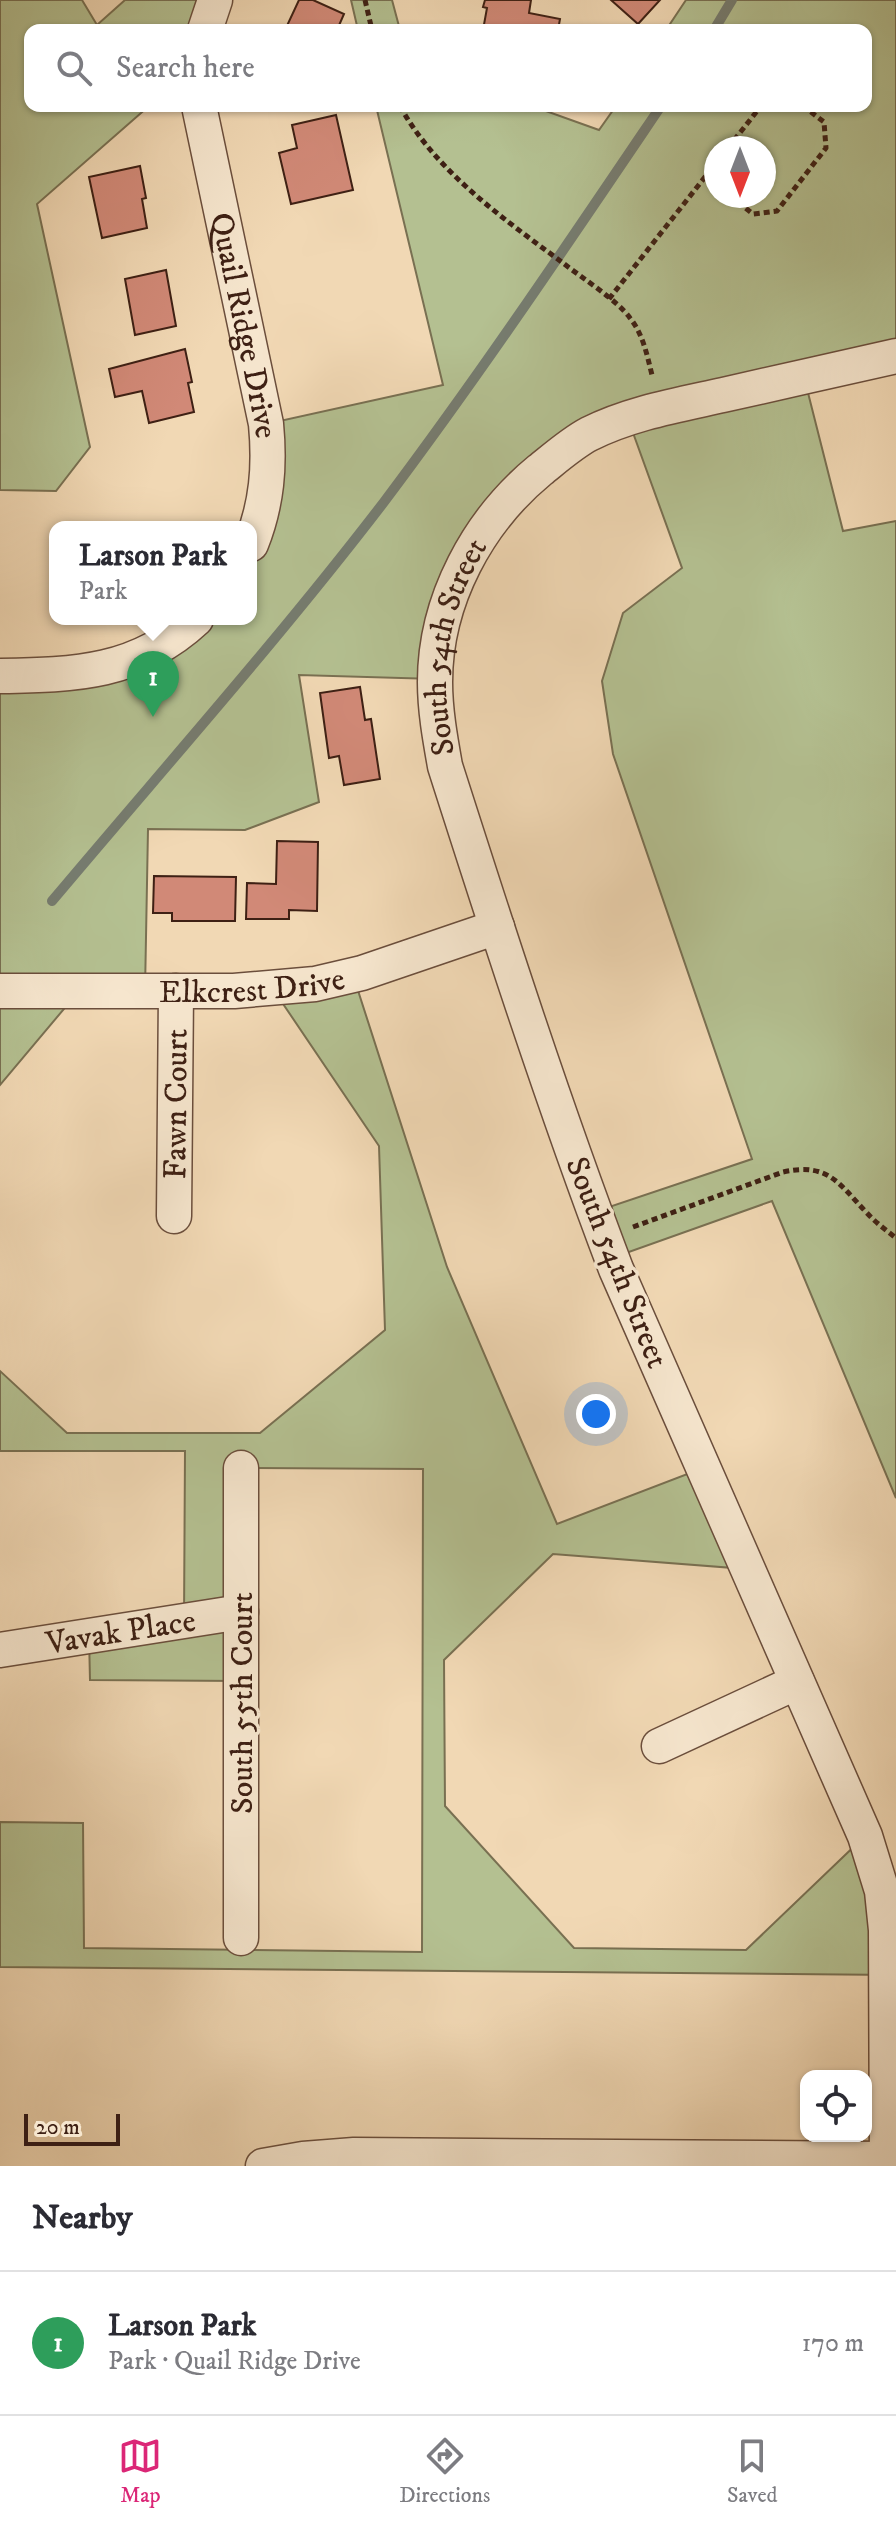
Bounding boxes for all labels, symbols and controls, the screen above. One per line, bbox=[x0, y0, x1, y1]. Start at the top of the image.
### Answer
search box bbox=[24, 24, 872, 112]
icon: search bbox=[52, 46, 96, 90]
text: Search here bbox=[116, 50, 255, 87]
north arrow bbox=[704, 136, 776, 208]
street label: Quail Ridge Drive bbox=[200, 209, 285, 440]
popup bbox=[49, 521, 257, 625]
street label: South 54th Street bbox=[417, 531, 497, 758]
text: Larson Park bbox=[79, 538, 227, 575]
text: Park bbox=[79, 575, 127, 608]
pin: 1 bbox=[127, 651, 179, 717]
street label: Elkcrest Drive bbox=[159, 960, 349, 1013]
street label: Fawn Court bbox=[156, 1029, 198, 1180]
street label: South 54th Street bbox=[556, 1151, 677, 1374]
your location bbox=[576, 1394, 616, 1434]
street label: South 55th Court bbox=[223, 1592, 263, 1814]
street label: Vavak Place bbox=[42, 1601, 198, 1665]
map controls bbox=[800, 2070, 872, 2142]
button: locate bbox=[800, 2070, 872, 2142]
scale bar bbox=[24, 2110, 120, 2146]
text: 20 m bbox=[36, 2114, 80, 2141]
text: Nearby bbox=[32, 2197, 133, 2239]
text: Larson Park bbox=[108, 2308, 256, 2345]
text: 1 bbox=[53, 2327, 63, 2360]
text: 170 m bbox=[802, 2327, 864, 2360]
text: Park · Quail Ridge Drive bbox=[108, 2345, 361, 2378]
tab: Map bbox=[118, 2434, 162, 2509]
tab: Directions bbox=[399, 2434, 490, 2509]
tab: Saved bbox=[727, 2434, 778, 2509]

